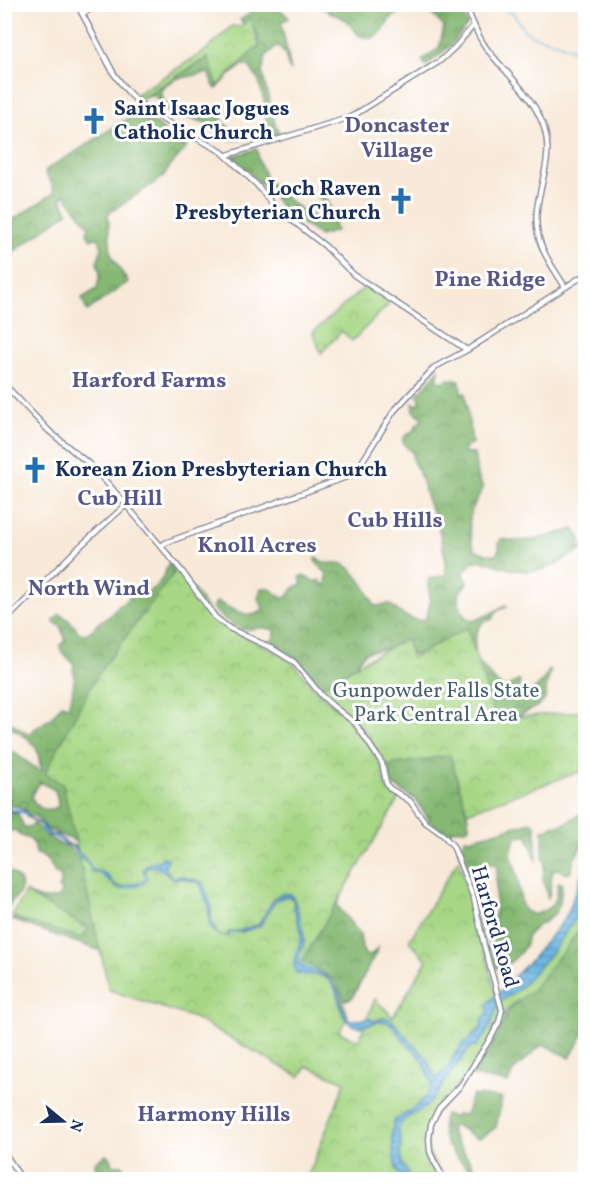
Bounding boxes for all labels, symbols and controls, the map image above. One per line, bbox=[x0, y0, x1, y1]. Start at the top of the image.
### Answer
place label: Saint Isaac Jogues Catholic Church bbox=[114, 95, 289, 148]
church icon: Saint Isaac Jogues Catholic Church bbox=[79, 106, 109, 136]
district label: Doncaster Village bbox=[345, 111, 450, 167]
place label: Loch Raven Presbyterian Church bbox=[175, 175, 381, 228]
church icon: Loch Raven Presbyterian Church bbox=[386, 186, 416, 216]
district label: Pine Ridge bbox=[434, 265, 546, 296]
district label: Harford Farms bbox=[72, 366, 226, 397]
church icon: Korean Zion Presbyterian Church bbox=[20, 455, 50, 485]
place label: Korean Zion Presbyterian Church bbox=[55, 456, 388, 485]
district label: Cub Hill bbox=[77, 484, 163, 515]
district label: Cub Hills bbox=[347, 506, 443, 537]
district label: Knoll Acres bbox=[197, 531, 317, 562]
district label: North Wind bbox=[28, 574, 150, 605]
park label: Gunpowder Falls State Park Central Area bbox=[333, 677, 539, 730]
street label: Harford Road bbox=[463, 863, 525, 991]
north arrow bbox=[33, 1091, 93, 1151]
district label: Harmony Hills bbox=[138, 1100, 290, 1131]
text: N bbox=[63, 1116, 88, 1135]

